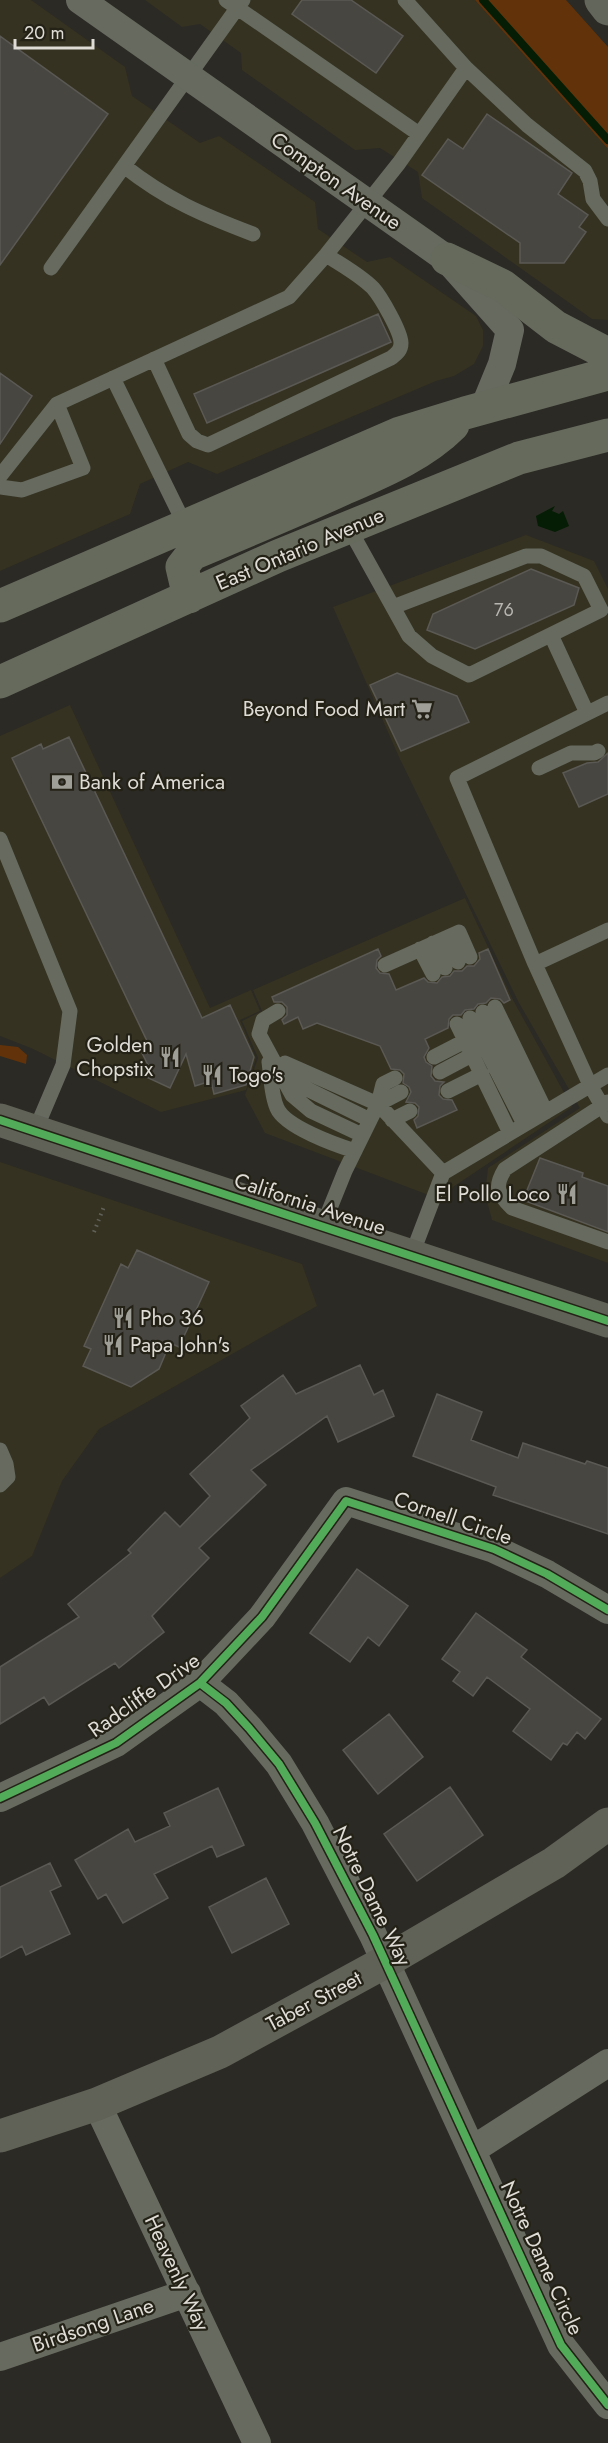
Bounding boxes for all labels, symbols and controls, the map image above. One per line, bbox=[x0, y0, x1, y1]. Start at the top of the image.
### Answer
scale bar bbox=[15, 12, 93, 50]
text: 20 m bbox=[24, 20, 64, 46]
street label: Compton Avenue bbox=[265, 125, 408, 237]
street label: East Ontario Avenue bbox=[211, 500, 389, 598]
house number: 76 bbox=[494, 597, 514, 623]
place label: Beyond Food Mart bbox=[243, 694, 405, 724]
supermarket icon: Beyond Food Mart bbox=[410, 697, 434, 721]
place label: Bank of America bbox=[79, 767, 225, 797]
bank icon: Bank of America bbox=[50, 770, 74, 794]
place label: Golden Chopstix bbox=[76, 1030, 153, 1084]
restaurant icon: Golden Chopstix bbox=[158, 1045, 182, 1069]
place label: Togo's bbox=[229, 1060, 283, 1090]
restaurant icon: Togo's bbox=[200, 1063, 224, 1087]
street label: California Avenue bbox=[230, 1165, 390, 1243]
place label: El Pollo Loco bbox=[435, 1179, 550, 1209]
restaurant icon: El Pollo Loco bbox=[555, 1182, 579, 1206]
place label: Pho 36 bbox=[140, 1303, 204, 1333]
restaurant icon: Pho 36 bbox=[111, 1306, 135, 1330]
place label: Papa John's bbox=[130, 1330, 230, 1360]
restaurant icon: Papa John's bbox=[101, 1333, 125, 1357]
street label: Cornell Circle bbox=[390, 1484, 516, 1552]
street label: Radcliffe Drive bbox=[82, 1645, 206, 1745]
street label: Notre Dame Way bbox=[325, 1821, 419, 1972]
street label: Taber Street bbox=[261, 1963, 367, 2039]
street label: Notre Dame Circle bbox=[493, 2176, 591, 2340]
street label: Heavenly Way bbox=[137, 2210, 217, 2337]
street label: Birdsong Lane bbox=[28, 2290, 158, 2360]

